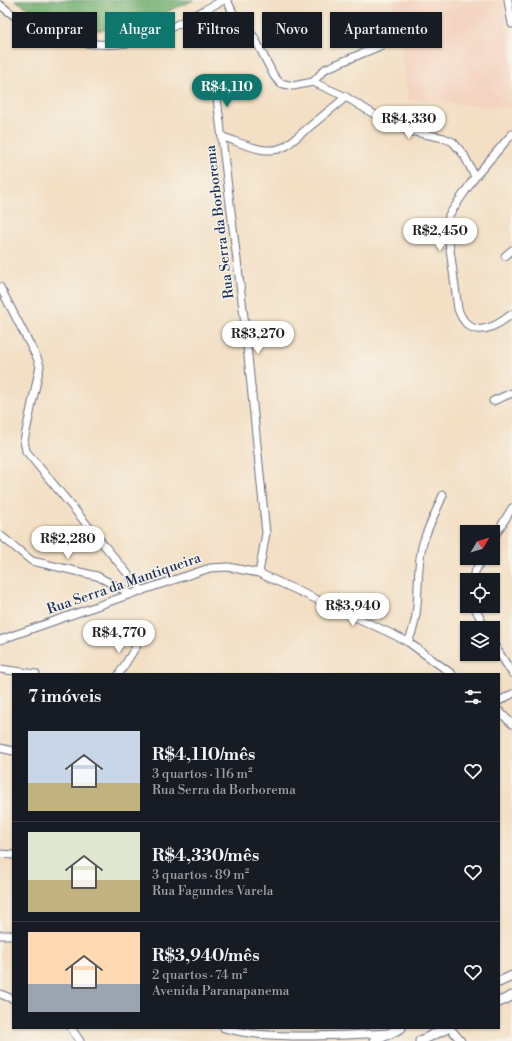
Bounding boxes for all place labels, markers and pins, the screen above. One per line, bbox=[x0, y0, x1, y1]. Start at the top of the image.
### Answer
pin: R$4,110 bbox=[190, 74, 264, 108]
pin: R$4,330 bbox=[372, 106, 446, 140]
pin: R$2,450 bbox=[403, 218, 477, 252]
pin: R$3,270 bbox=[221, 321, 295, 355]
pin: R$2,280 bbox=[31, 526, 105, 560]
pin: R$3,940 bbox=[316, 593, 390, 627]
pin: R$4,770 bbox=[82, 620, 156, 654]

